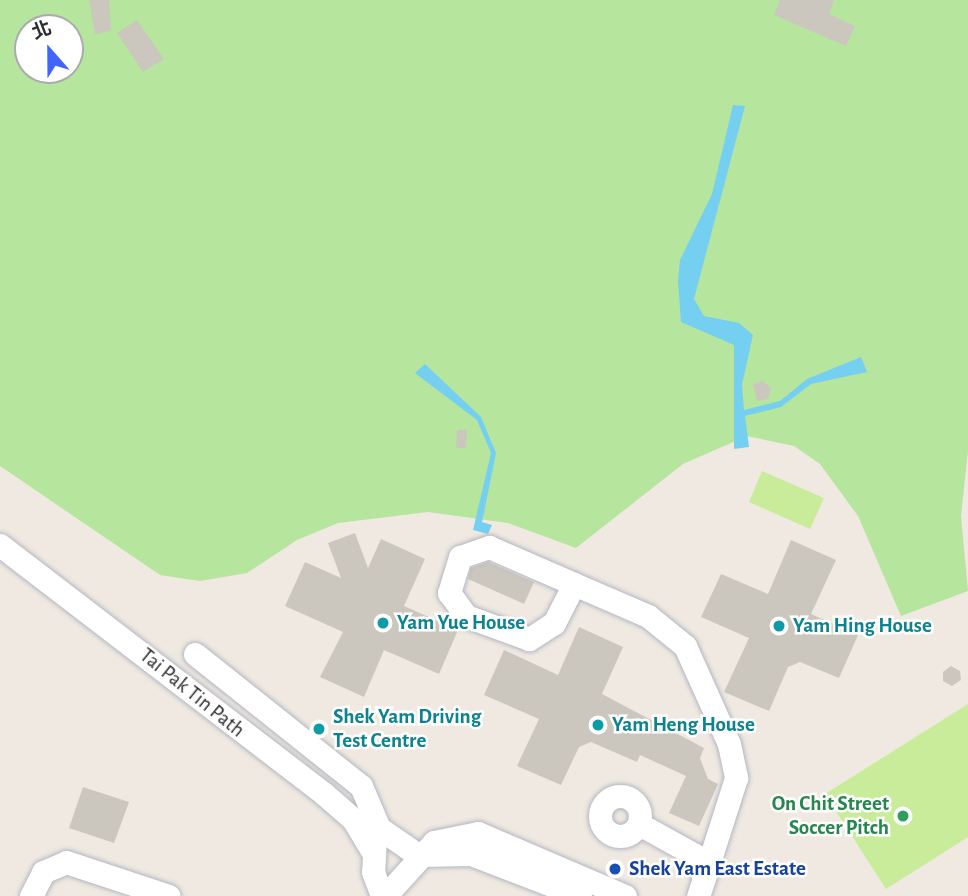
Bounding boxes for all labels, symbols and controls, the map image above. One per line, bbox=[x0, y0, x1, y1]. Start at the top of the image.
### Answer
north arrow bbox=[14, 14, 84, 84]
text: 北 bbox=[30, 19, 54, 43]
place label: Yam Yue House bbox=[397, 610, 525, 636]
place label: Yam Hing House bbox=[793, 613, 932, 639]
marker: Yam Yue House bbox=[375, 615, 391, 631]
marker: Yam Hing House bbox=[771, 618, 787, 634]
street label: Tai Pak Tin Path bbox=[134, 643, 250, 743]
place label: Shek Yam Driving Test Centre bbox=[333, 704, 481, 754]
place label: Yam Heng House bbox=[612, 712, 755, 738]
marker: Yam Heng House bbox=[590, 717, 606, 733]
marker: Shek Yam Driving Test Centre bbox=[311, 721, 327, 737]
place label: On Chit Street Soccer Pitch bbox=[772, 791, 889, 841]
marker: On Chit Street Soccer Pitch bbox=[895, 808, 911, 824]
place label: Shek Yam East Estate bbox=[629, 856, 806, 882]
marker: Shek Yam East Estate bbox=[607, 861, 623, 877]

